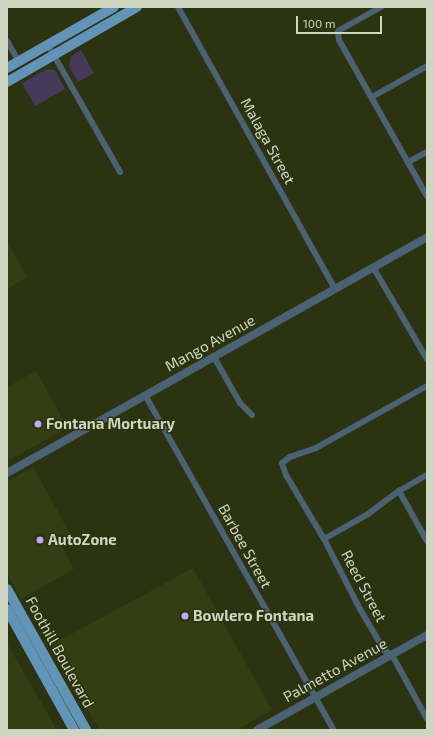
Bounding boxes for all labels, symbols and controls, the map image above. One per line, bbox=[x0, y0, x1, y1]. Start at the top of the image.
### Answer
scale bar bbox=[298, 8, 384, 34]
text: 100 m bbox=[303, 16, 335, 30]
street label: Malaga Street bbox=[237, 95, 299, 187]
street label: Mango Avenue bbox=[162, 311, 258, 375]
place label: Fontana Mortuary bbox=[46, 415, 175, 433]
marker: Fontana Mortuary bbox=[33, 419, 43, 429]
street label: Barbee Street bbox=[215, 501, 275, 591]
place label: AutoZone bbox=[48, 531, 117, 549]
marker: AutoZone bbox=[35, 535, 45, 545]
street label: Reed Street bbox=[338, 547, 390, 625]
street label: Foothill Boulevard bbox=[22, 593, 98, 711]
place label: Bowlero Fontana bbox=[193, 607, 314, 625]
marker: Bowlero Fontana bbox=[180, 611, 190, 621]
street label: Palmetto Avenue bbox=[280, 634, 390, 706]

